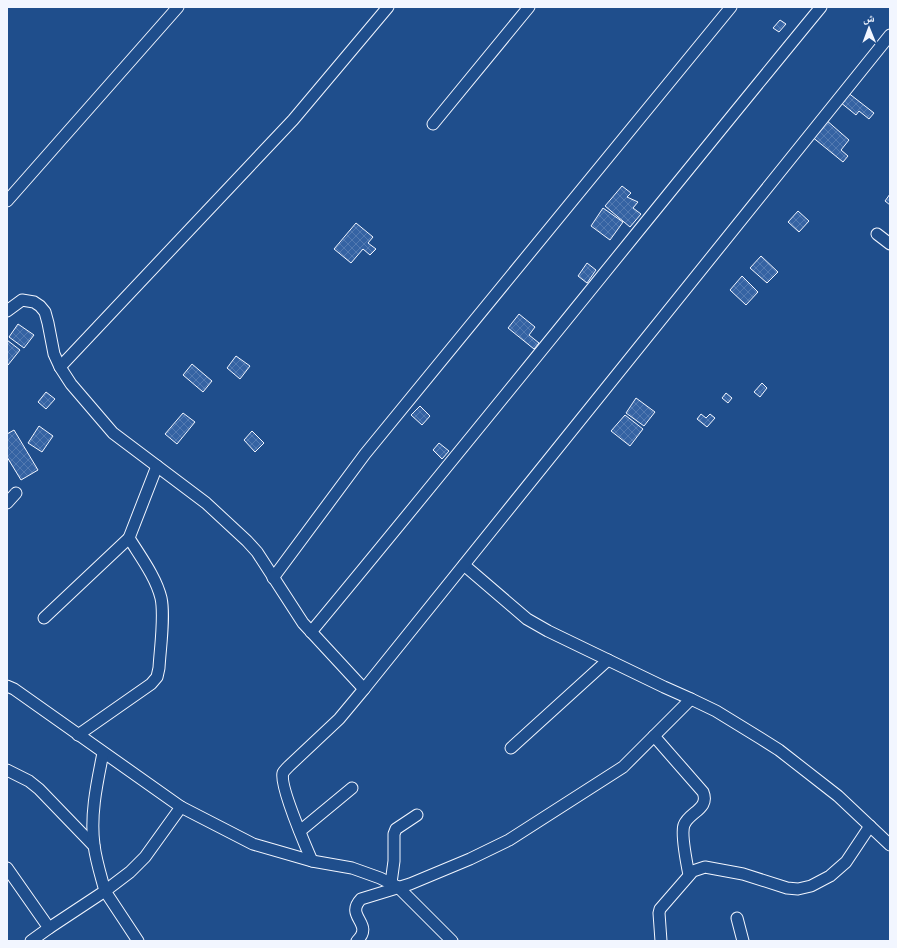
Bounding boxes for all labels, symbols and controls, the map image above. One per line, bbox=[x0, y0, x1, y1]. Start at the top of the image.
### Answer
north arrow bbox=[849, 8, 889, 48]
text: ش bbox=[863, 11, 875, 26]

